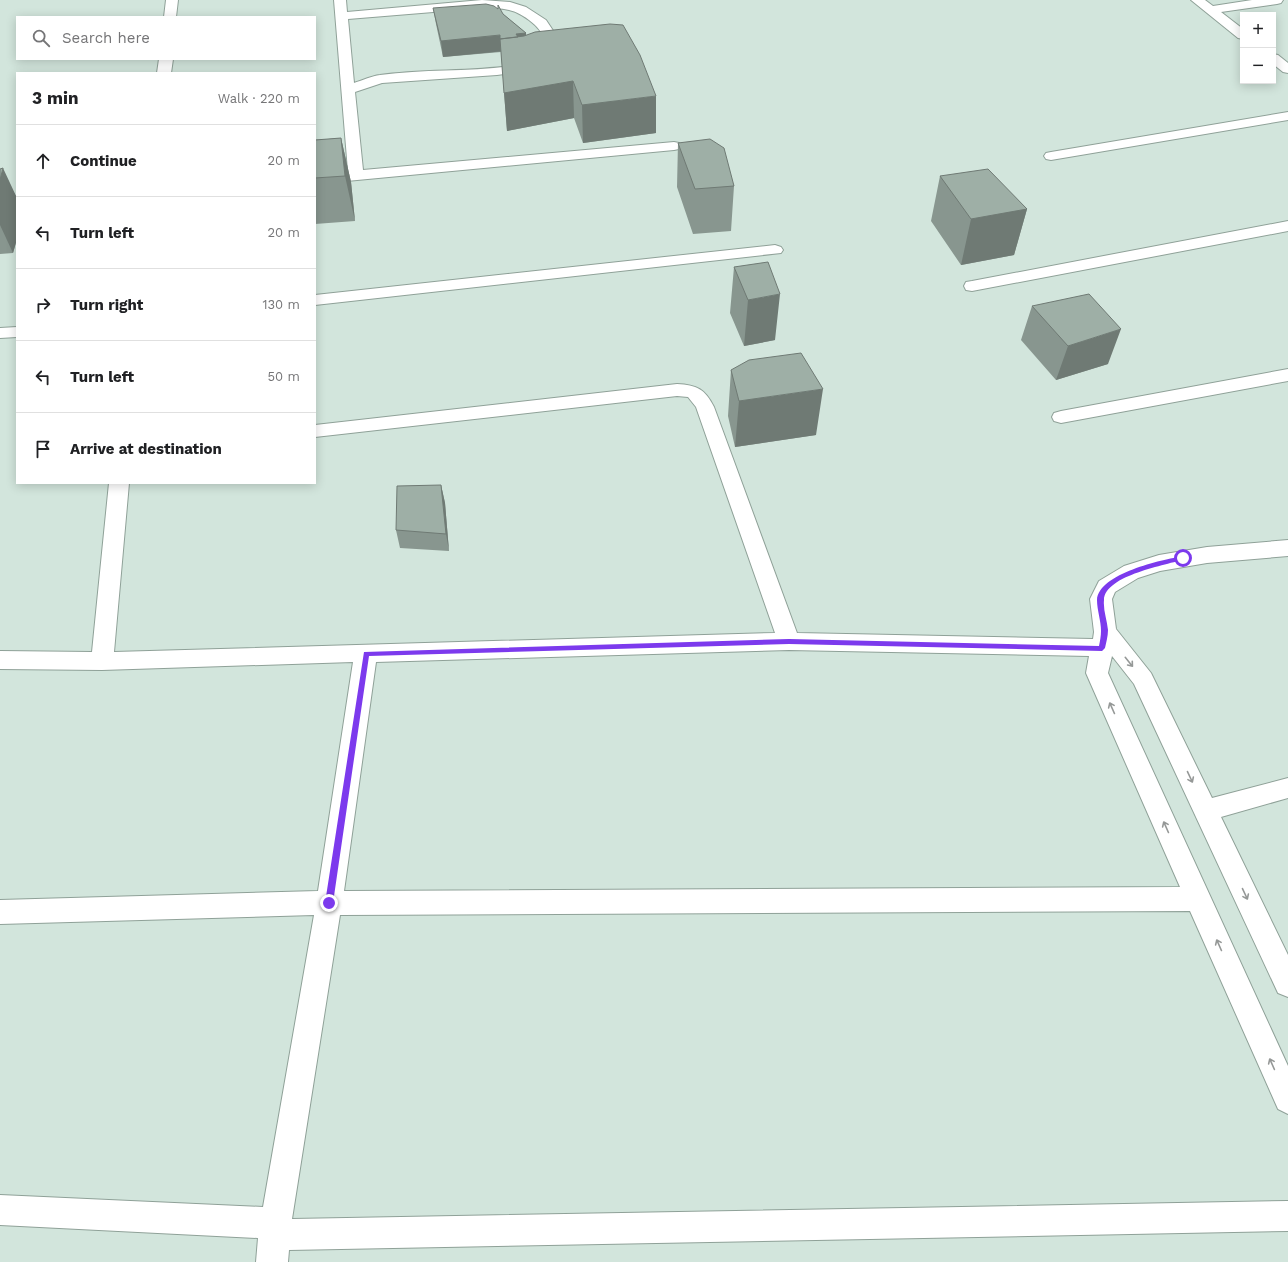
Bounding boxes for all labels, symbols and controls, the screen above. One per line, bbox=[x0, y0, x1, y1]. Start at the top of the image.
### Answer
map controls bbox=[1240, 12, 1276, 84]
button: + bbox=[1240, 12, 1276, 48]
search box bbox=[16, 16, 316, 60]
icon: search bbox=[30, 27, 52, 49]
text: Search here bbox=[62, 29, 150, 47]
button: − bbox=[1240, 48, 1276, 84]
text: 3 min bbox=[32, 88, 78, 108]
text: Walk · 220 m bbox=[218, 91, 300, 106]
icon: ahead bbox=[32, 150, 54, 172]
text: Continue bbox=[70, 152, 137, 170]
text: 20 m bbox=[268, 153, 300, 168]
icon: left bbox=[32, 222, 54, 244]
text: Turn left bbox=[70, 224, 134, 242]
text: 20 m bbox=[268, 225, 300, 240]
icon: right bbox=[32, 294, 54, 316]
text: Turn right bbox=[70, 296, 143, 314]
text: 130 m bbox=[262, 297, 300, 312]
icon: left bbox=[32, 366, 54, 388]
text: Turn left bbox=[70, 368, 134, 386]
text: 50 m bbox=[268, 369, 300, 384]
icon: arrive bbox=[32, 438, 54, 460]
text: Arrive at destination bbox=[70, 440, 222, 458]
route start bbox=[1174, 549, 1192, 567]
one-way arrow bbox=[1125, 657, 1134, 668]
one-way arrow bbox=[1108, 702, 1116, 714]
one-way arrow bbox=[1187, 771, 1194, 783]
one-way arrow bbox=[1161, 821, 1169, 833]
one-way arrow bbox=[1242, 888, 1249, 900]
route end bbox=[320, 894, 338, 912]
one-way arrow bbox=[1215, 940, 1222, 952]
one-way arrow bbox=[1268, 1058, 1275, 1070]

